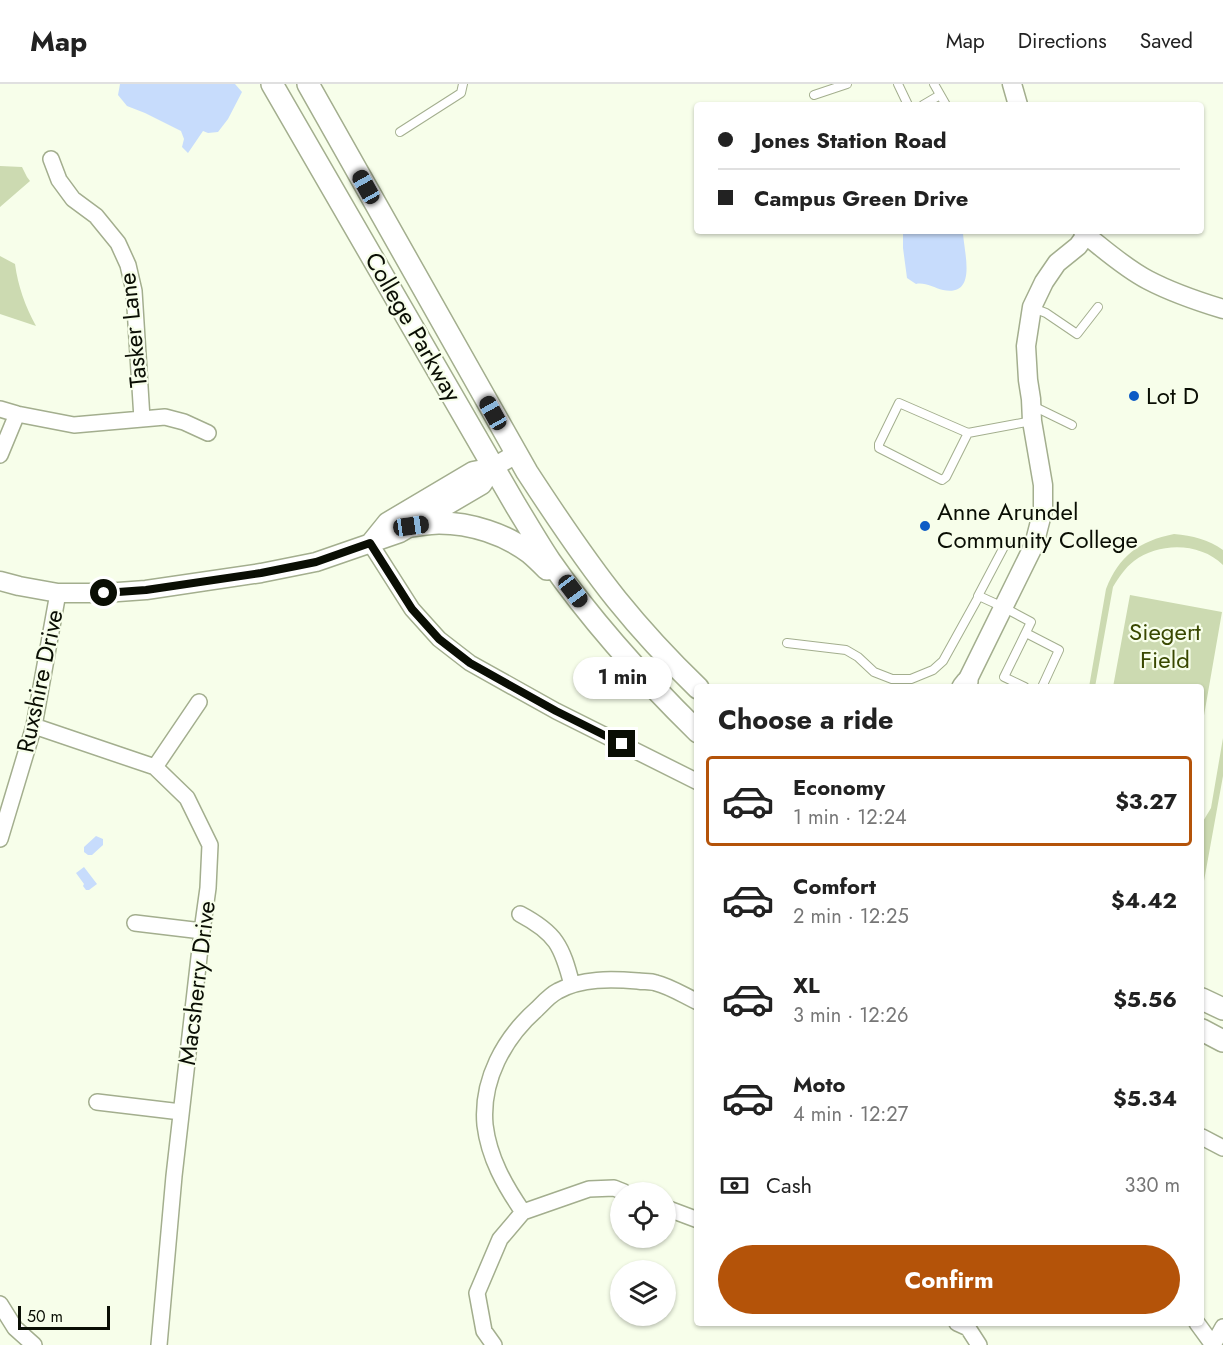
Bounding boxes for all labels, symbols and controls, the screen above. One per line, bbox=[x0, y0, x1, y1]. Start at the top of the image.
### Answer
text: Map bbox=[30, 21, 87, 62]
text: Map bbox=[946, 26, 985, 56]
text: Directions bbox=[1018, 26, 1107, 56]
text: Saved bbox=[1140, 26, 1193, 56]
text: Jones Station Road bbox=[754, 124, 947, 156]
car bbox=[349, 167, 383, 207]
text: Campus Green Drive bbox=[754, 182, 968, 214]
street label: College Parkway bbox=[356, 245, 471, 408]
street label: Tasker Lane bbox=[109, 271, 156, 389]
place label: Lot D bbox=[1146, 378, 1199, 413]
marker: Lot D bbox=[1127, 389, 1141, 403]
car bbox=[476, 393, 510, 433]
place label: Anne Arundel Community College bbox=[937, 494, 1138, 557]
car bbox=[392, 515, 430, 537]
marker: Anne Arundel Community College bbox=[918, 519, 932, 533]
car bbox=[555, 571, 591, 611]
route start bbox=[90, 579, 117, 606]
street label: Ruxshire Drive bbox=[7, 606, 72, 756]
park label: Siegert Field bbox=[1129, 614, 1201, 677]
callout: 1 min bbox=[572, 657, 672, 699]
text: 1 min bbox=[598, 663, 647, 692]
text: Choose a ride bbox=[718, 700, 893, 739]
route end bbox=[608, 730, 635, 757]
text: Economy bbox=[793, 771, 885, 803]
icon: car bbox=[721, 774, 775, 828]
text: $3.27 bbox=[1115, 785, 1177, 817]
text: 1 min · 12:24 bbox=[793, 803, 907, 832]
text: Comfort bbox=[793, 870, 876, 902]
icon: car bbox=[721, 873, 775, 927]
text: $4.42 bbox=[1111, 884, 1177, 916]
street label: Macsherry Drive bbox=[169, 899, 224, 1067]
text: 2 min · 12:25 bbox=[793, 902, 909, 931]
text: XL bbox=[793, 969, 820, 1001]
icon: car bbox=[721, 972, 775, 1026]
text: $5.56 bbox=[1113, 983, 1177, 1015]
text: 3 min · 12:26 bbox=[793, 1001, 909, 1030]
text: Moto bbox=[793, 1068, 846, 1100]
icon: car bbox=[721, 1071, 775, 1125]
text: $5.34 bbox=[1113, 1082, 1177, 1114]
text: 4 min · 12:27 bbox=[793, 1100, 908, 1129]
icon: cash bbox=[718, 1169, 751, 1202]
text: Cash bbox=[766, 1169, 812, 1201]
text: 330 m bbox=[1125, 1171, 1180, 1200]
map controls bbox=[610, 1182, 676, 1326]
button: locate bbox=[610, 1182, 676, 1248]
button: Confirm bbox=[718, 1245, 1180, 1314]
button: layers bbox=[610, 1260, 676, 1326]
scale bar bbox=[18, 1303, 110, 1330]
text: 50 m bbox=[27, 1305, 63, 1328]

